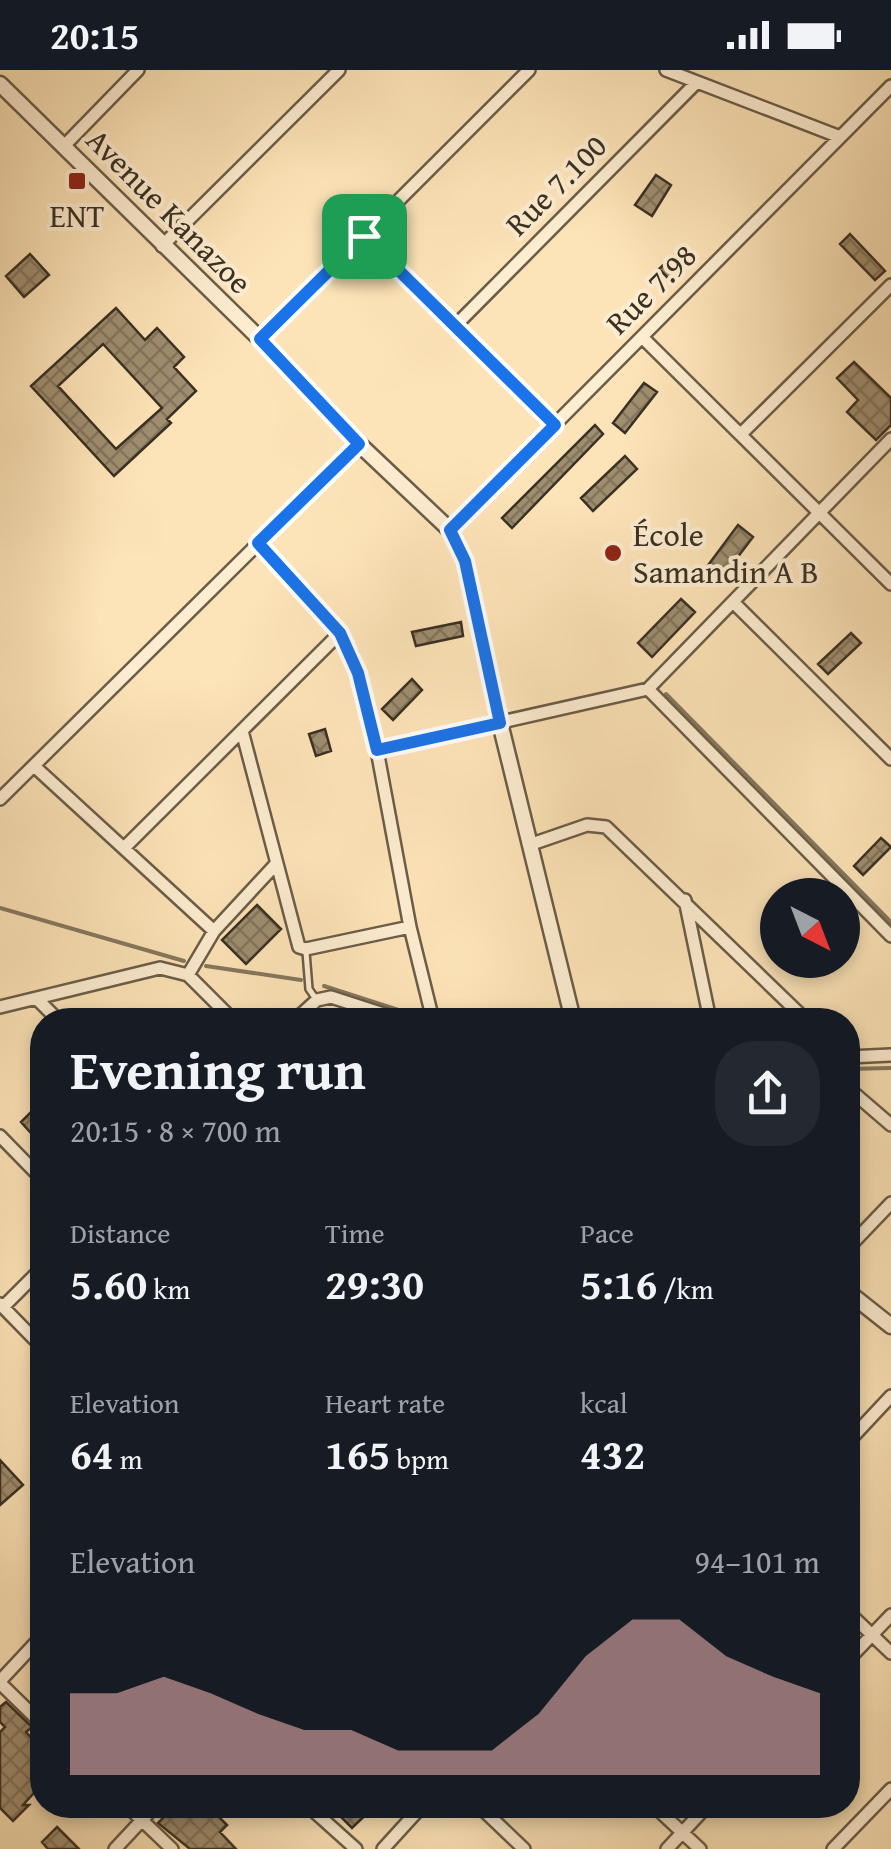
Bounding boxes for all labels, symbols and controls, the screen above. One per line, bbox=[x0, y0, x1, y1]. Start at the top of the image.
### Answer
text: 20:15 bbox=[50, 7, 140, 63]
street label: Avenue Kanazoe bbox=[76, 117, 263, 304]
street label: Rue 7.100 bbox=[494, 123, 617, 246]
marker: ENT bbox=[66, 170, 88, 192]
place label: ENT bbox=[49, 192, 105, 239]
pin bbox=[322, 194, 407, 279]
icon: arrive bbox=[337, 209, 392, 264]
street label: Rue 7.98 bbox=[595, 233, 707, 345]
place label: École Samandin A B bbox=[633, 511, 819, 595]
marker: École Samandin A B bbox=[602, 542, 624, 564]
north arrow bbox=[760, 878, 860, 978]
map controls bbox=[760, 878, 860, 978]
text: Evening run bbox=[70, 1029, 366, 1109]
button: share bbox=[715, 1041, 820, 1146]
text: 20:15 · 8 × 700 m bbox=[70, 1107, 281, 1154]
text: Distance bbox=[70, 1212, 170, 1253]
text: Time bbox=[325, 1212, 385, 1253]
text: Pace bbox=[580, 1212, 634, 1253]
text: 5.60 bbox=[70, 1253, 147, 1314]
text: 29:30 bbox=[325, 1253, 424, 1314]
text: 5:16 bbox=[580, 1253, 657, 1314]
text: km bbox=[147, 1268, 190, 1309]
text: /km bbox=[657, 1268, 714, 1309]
text: Elevation bbox=[70, 1382, 180, 1423]
text: Heart rate bbox=[325, 1382, 445, 1423]
text: kcal bbox=[580, 1382, 628, 1423]
text: 64 bbox=[70, 1423, 114, 1484]
text: 165 bbox=[325, 1423, 390, 1484]
text: 432 bbox=[580, 1423, 645, 1484]
text: m bbox=[114, 1438, 143, 1479]
text: bpm bbox=[390, 1438, 449, 1479]
text: Elevation bbox=[70, 1538, 195, 1585]
text: 94–101 m bbox=[695, 1538, 820, 1585]

